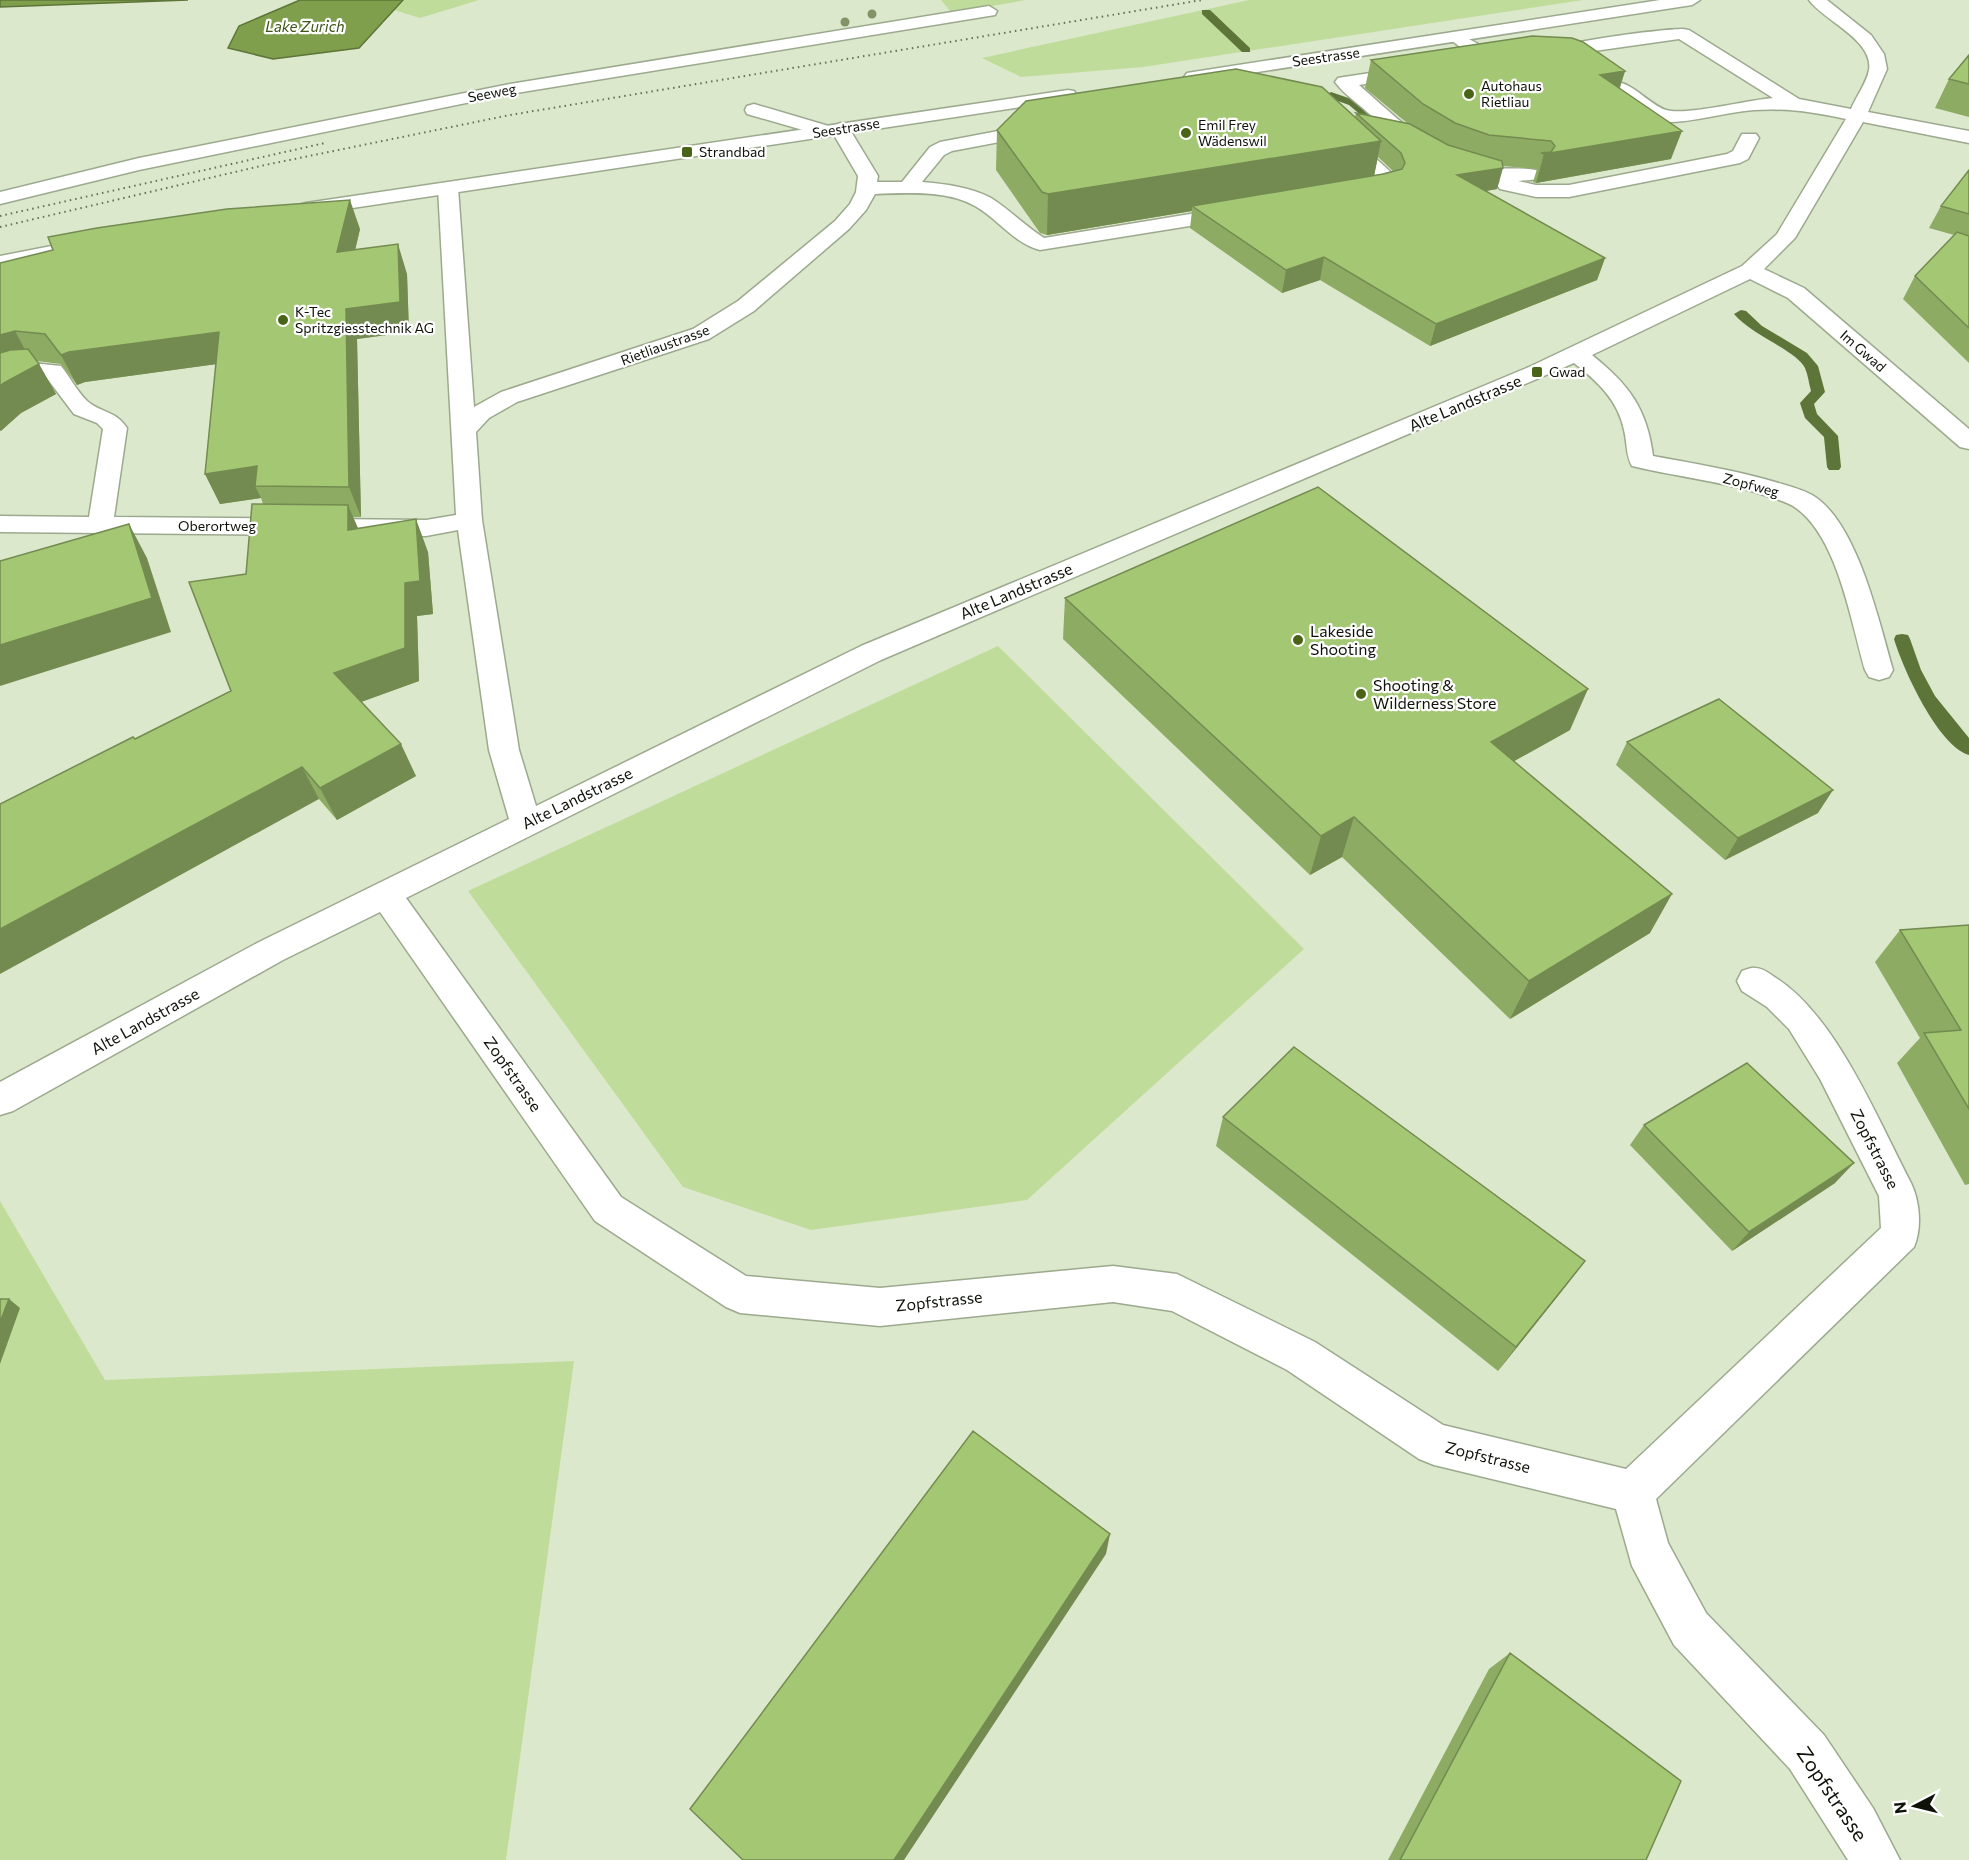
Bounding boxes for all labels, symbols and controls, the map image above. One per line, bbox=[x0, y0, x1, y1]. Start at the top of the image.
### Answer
water label: Lake Zurich bbox=[265, 17, 345, 35]
street label: Seestrasse bbox=[1291, 43, 1361, 70]
place label: Autohaus Rietliau bbox=[1481, 77, 1542, 110]
street label: Seeweg bbox=[466, 79, 518, 106]
marker: Autohaus Rietliau bbox=[1462, 87, 1476, 101]
street label: Seestrasse bbox=[811, 114, 881, 141]
place label: Emil Frey Wädenswil bbox=[1198, 116, 1267, 149]
marker: Emil Frey Wädenswil bbox=[1179, 126, 1193, 140]
place label: Strandbad bbox=[699, 143, 765, 160]
marker: Strandbad bbox=[680, 145, 694, 159]
place label: K-Tec Spritzgiesstechnik AG bbox=[295, 303, 434, 336]
marker: K-Tec Spritzgiesstechnik AG bbox=[276, 313, 290, 327]
street label: Rietliaustrasse bbox=[618, 321, 712, 368]
street label: Im Gwad bbox=[1837, 326, 1890, 375]
place label: Gwad bbox=[1549, 363, 1585, 380]
marker: Gwad bbox=[1530, 365, 1544, 379]
street label: Alte Landstrasse bbox=[1406, 370, 1524, 435]
street label: Zopfweg bbox=[1721, 469, 1781, 500]
street label: Oberortweg bbox=[178, 517, 256, 534]
street label: Alte Landstrasse bbox=[957, 558, 1075, 623]
place label: Lakeside Shooting bbox=[1310, 621, 1376, 658]
marker: Lakeside Shooting bbox=[1291, 633, 1305, 647]
place label: Shooting & Wilderness Store bbox=[1373, 675, 1497, 712]
marker: Shooting & Wilderness Store bbox=[1354, 687, 1368, 701]
street label: Alte Landstrasse bbox=[519, 763, 635, 832]
street label: Alte Landstrasse bbox=[88, 983, 202, 1058]
street label: Zopfstrasse bbox=[481, 1033, 546, 1115]
street label: Zopfstrasse bbox=[1847, 1106, 1904, 1192]
street label: Zopfstrasse bbox=[895, 1287, 983, 1315]
street label: Zopfstrasse bbox=[1444, 1437, 1533, 1476]
street label: Zopfstrasse bbox=[1792, 1742, 1873, 1845]
north arrow bbox=[1885, 1776, 1945, 1836]
text: N bbox=[1889, 1801, 1910, 1815]

